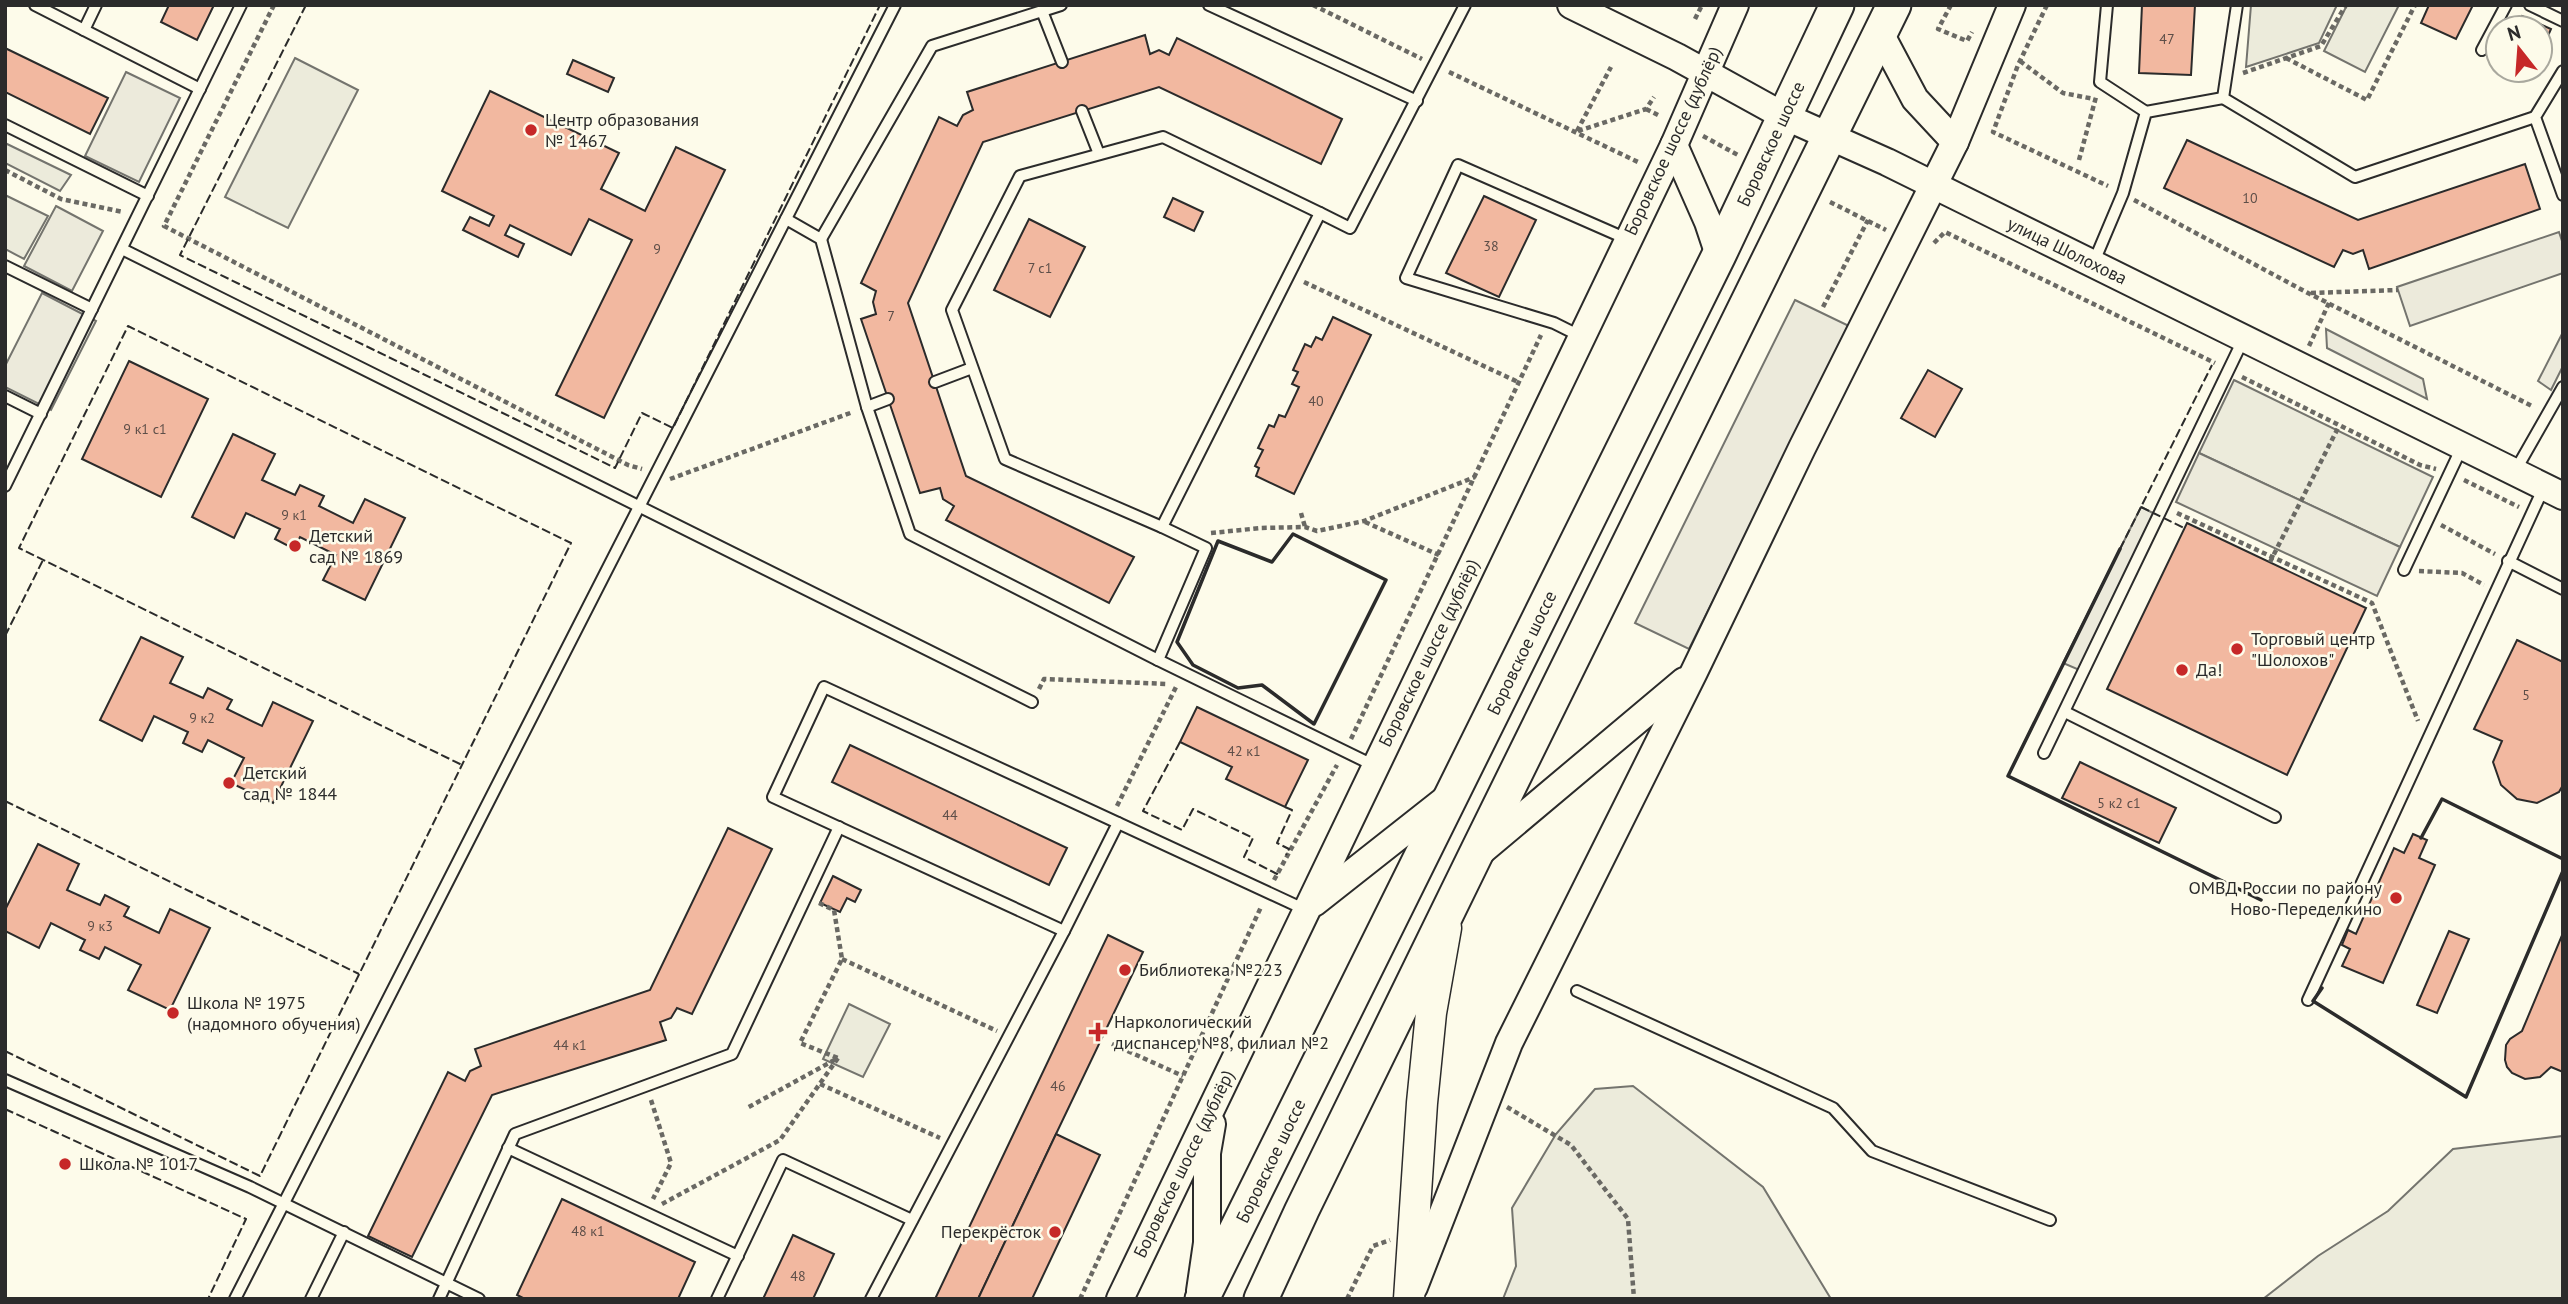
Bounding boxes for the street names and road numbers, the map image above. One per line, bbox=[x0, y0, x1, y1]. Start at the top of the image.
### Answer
street label: Боровское шоссе (дублёр) bbox=[1619, 43, 1726, 239]
street label: Боровское шоссе bbox=[1731, 78, 1810, 210]
street label: улица Шолохова bbox=[2003, 212, 2131, 290]
street label: Боровское шоссе (дублёр) bbox=[1373, 555, 1484, 750]
street label: Боровское шоссе bbox=[1482, 587, 1562, 719]
street label: Боровское шоссе (дублёр) bbox=[1128, 1066, 1239, 1261]
street label: Боровское шоссе bbox=[1231, 1095, 1311, 1227]

